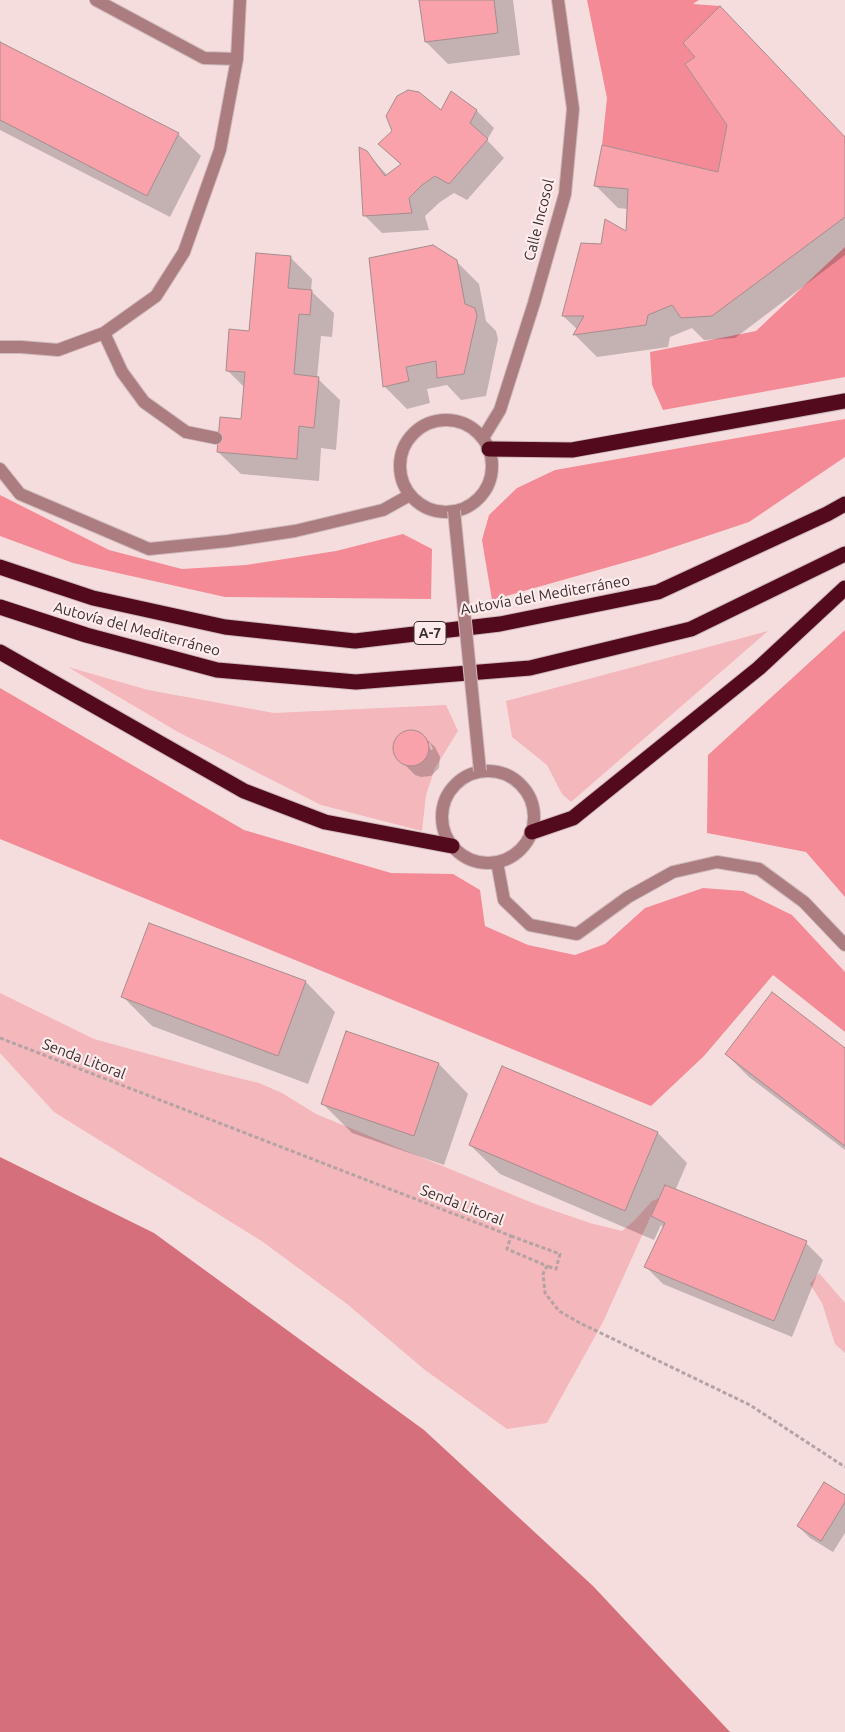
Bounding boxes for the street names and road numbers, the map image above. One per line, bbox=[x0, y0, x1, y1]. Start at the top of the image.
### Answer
street label: Calle Incosol bbox=[520, 177, 558, 263]
street label: Autovía del Mediterráneo bbox=[459, 571, 631, 619]
street label: Autovía del Mediterráneo bbox=[52, 598, 222, 660]
road number: A-7 bbox=[414, 622, 446, 644]
street label: Senda Litoral bbox=[40, 1035, 128, 1083]
street label: Senda Litoral bbox=[418, 1181, 506, 1229]

